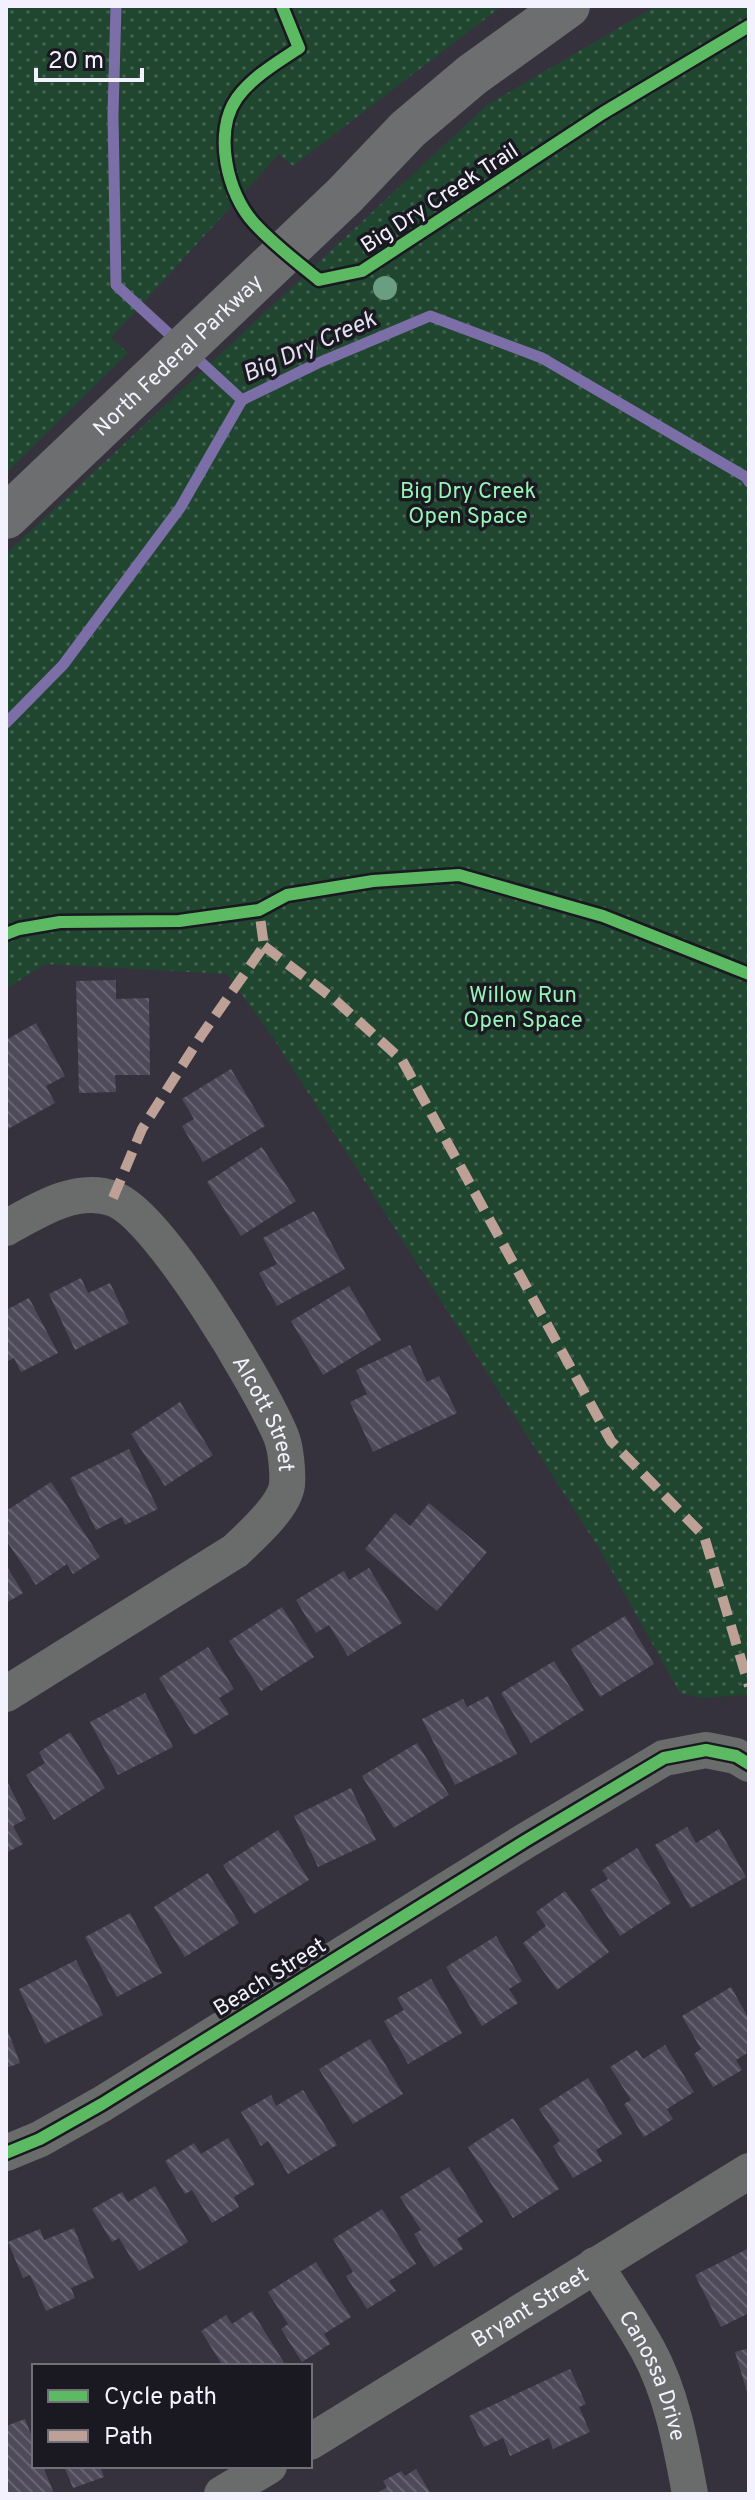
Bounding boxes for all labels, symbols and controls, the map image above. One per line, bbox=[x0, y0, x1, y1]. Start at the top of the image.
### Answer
scale bar bbox=[36, 32, 142, 82]
text: 20 m bbox=[48, 47, 104, 77]
street label: Big Dry Creek Trail bbox=[356, 138, 524, 260]
street label: North Federal Parkway bbox=[88, 269, 269, 443]
water label: Big Dry Creek bbox=[238, 305, 382, 391]
park label: Big Dry Creek Open Space bbox=[400, 479, 536, 531]
park label: Willow Run Open Space bbox=[463, 983, 583, 1035]
street label: Alcott Street bbox=[225, 1351, 298, 1473]
street label: Beach Street bbox=[209, 1933, 331, 2023]
street label: Bryant Street bbox=[467, 2262, 594, 2355]
street label: Canossa Drive bbox=[612, 2306, 690, 2444]
legend bbox=[32, 2364, 312, 2468]
text: Cycle path bbox=[104, 2383, 217, 2413]
text: Path bbox=[104, 2423, 153, 2453]

